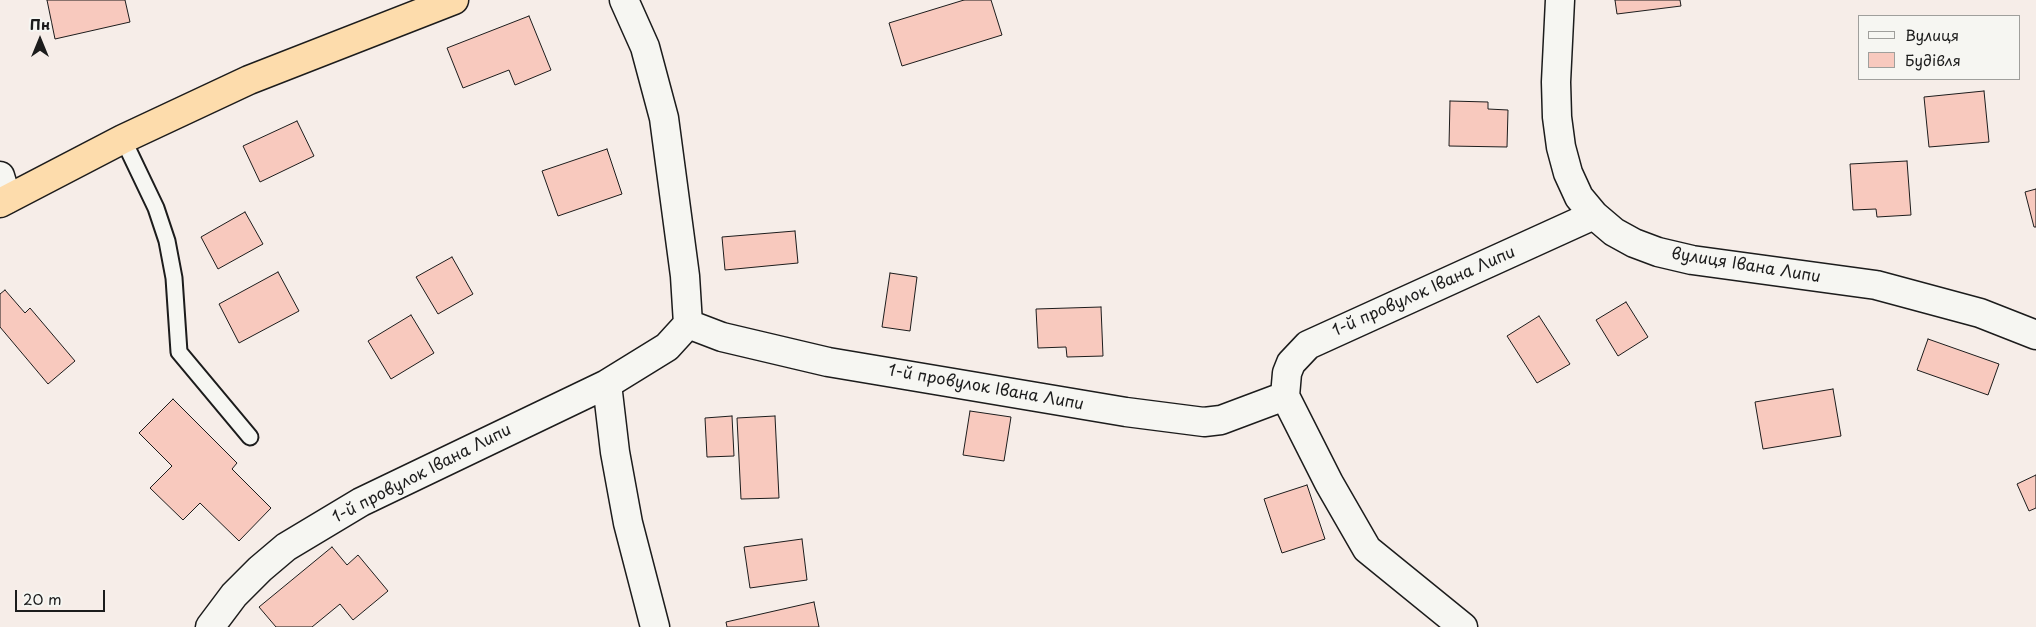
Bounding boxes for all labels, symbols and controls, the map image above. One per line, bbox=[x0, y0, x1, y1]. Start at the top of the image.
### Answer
text: Пн bbox=[30, 14, 50, 35]
north arrow bbox=[15, 15, 65, 65]
legend bbox=[1858, 15, 2021, 80]
text: Вулиця bbox=[1905, 23, 1959, 46]
text: Будівля bbox=[1905, 48, 1961, 71]
street label: 1-й провулок Івана Липи bbox=[1330, 243, 1518, 341]
street label: вулиця Івана Липи bbox=[1670, 245, 1822, 287]
street label: 1-й провулок Івана Липи bbox=[887, 361, 1085, 415]
street label: 1-й провулок Івана Липи bbox=[329, 420, 515, 528]
scale bar bbox=[18, 580, 108, 612]
text: 20 m bbox=[23, 587, 62, 610]

